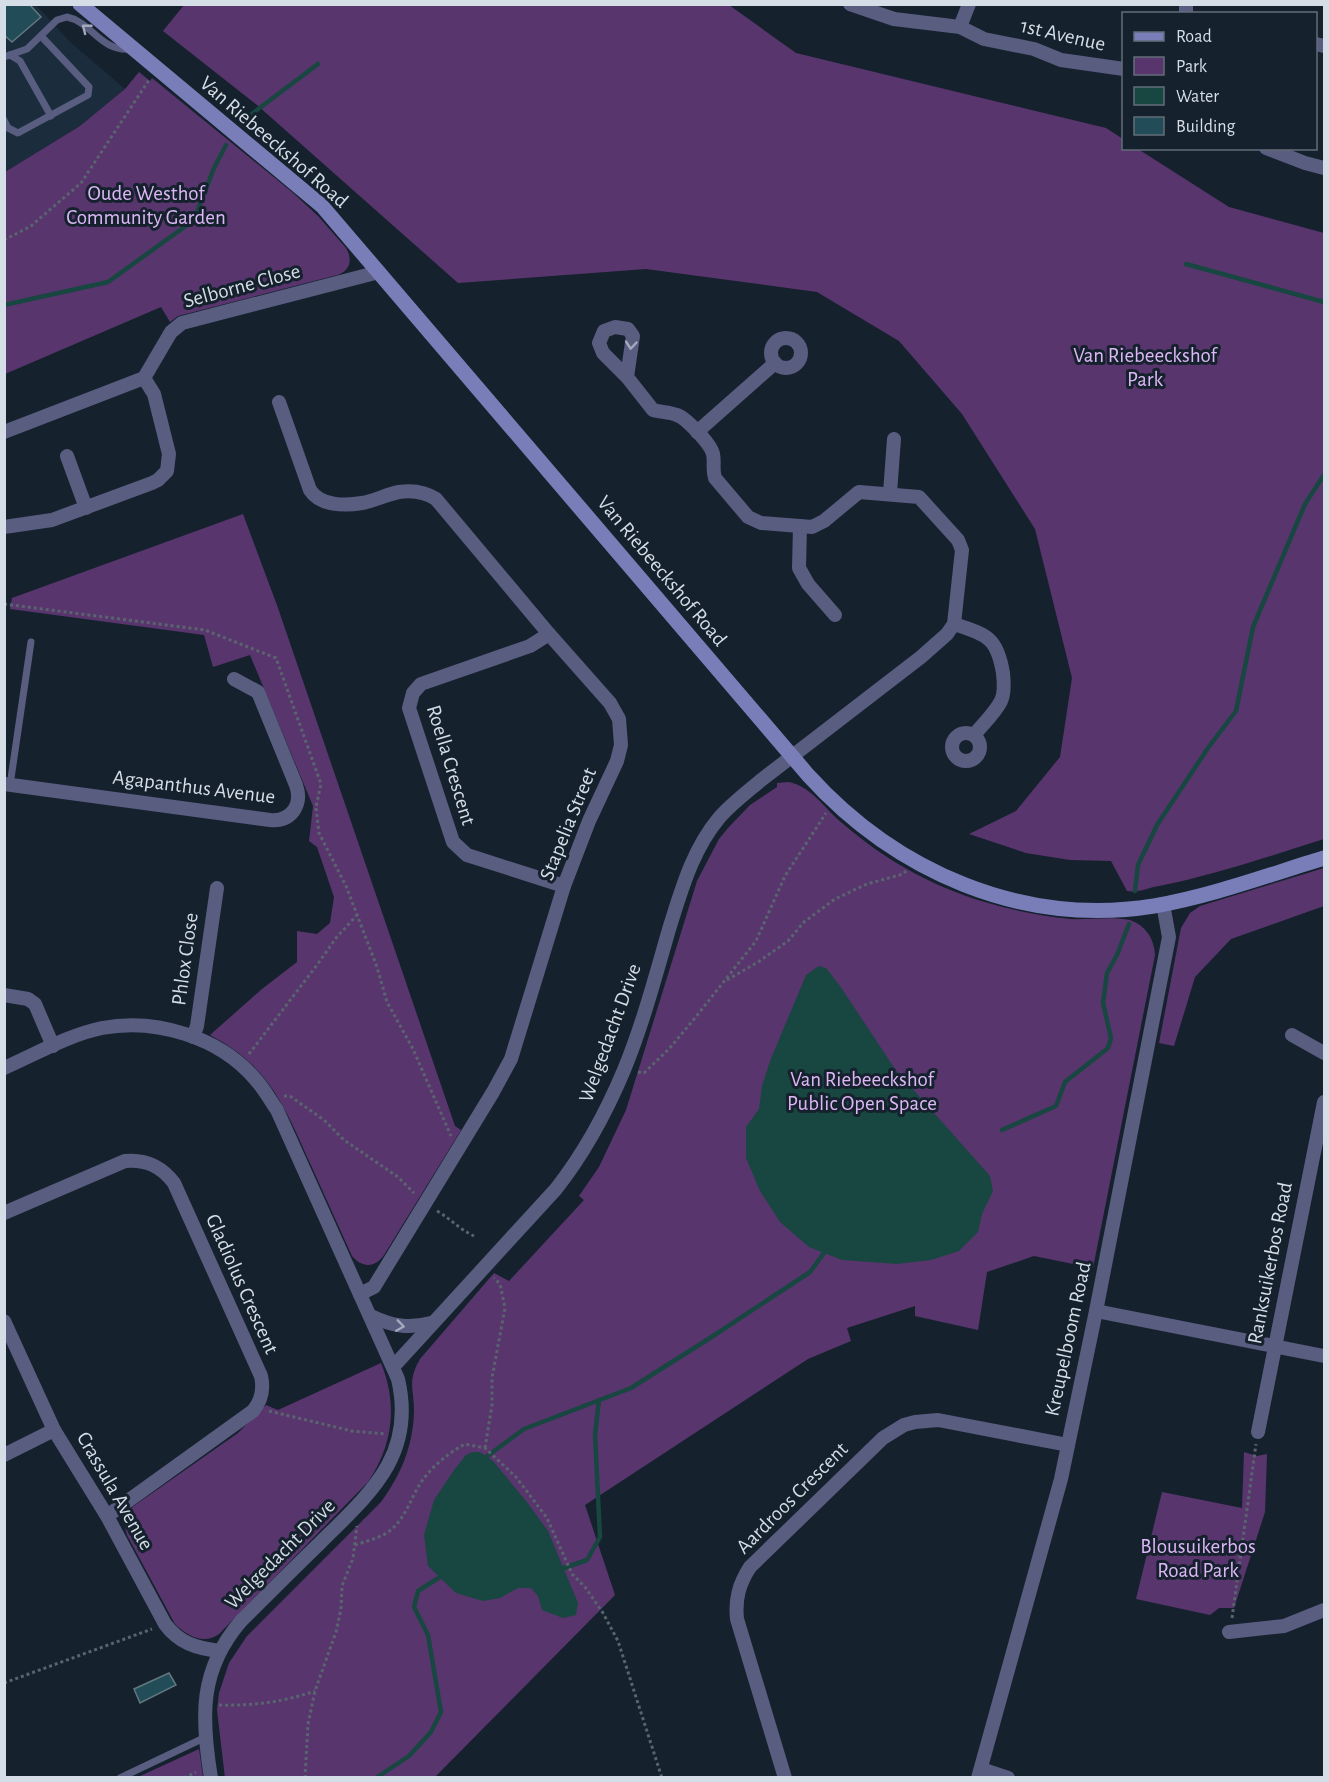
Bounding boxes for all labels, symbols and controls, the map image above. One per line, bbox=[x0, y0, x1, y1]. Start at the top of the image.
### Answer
legend bbox=[1122, 12, 1317, 150]
street label: 1st Avenue bbox=[1019, 15, 1107, 55]
one-way arrow bbox=[81, 24, 92, 35]
text: Road bbox=[1176, 28, 1212, 46]
text: Park bbox=[1176, 58, 1208, 76]
street label: Van Riebeeckshof Road bbox=[196, 72, 352, 212]
text: Water bbox=[1176, 88, 1219, 106]
text: Building bbox=[1176, 118, 1236, 136]
park label: Oude Westhof Community Garden bbox=[66, 183, 226, 228]
street label: Selborne Close bbox=[181, 260, 303, 312]
one-way arrow bbox=[625, 341, 638, 350]
park label: Van Riebeeckshof Park bbox=[1073, 345, 1218, 390]
street label: Van Riebeeckshof Road bbox=[593, 492, 731, 650]
street label: Roella Crescent bbox=[423, 702, 479, 828]
street label: Stapelia Street bbox=[536, 764, 600, 883]
street label: Agapanthus Avenue bbox=[112, 767, 276, 807]
street label: Phlox Close bbox=[168, 911, 202, 1007]
street label: Welgedacht Drive bbox=[575, 961, 645, 1105]
park label: Van Riebeeckshof Public Open Space bbox=[787, 1069, 937, 1114]
street label: Ranksuikerbos Road bbox=[1244, 1180, 1296, 1346]
street label: Gladiolus Crescent bbox=[202, 1211, 282, 1357]
street label: Kreupelboom Road bbox=[1041, 1260, 1095, 1418]
one-way arrow bbox=[396, 1320, 405, 1332]
street label: Crassula Avenue bbox=[73, 1428, 157, 1554]
street label: Aardroos Crescent bbox=[732, 1438, 852, 1558]
street label: Welgedacht Drive bbox=[221, 1495, 339, 1613]
park label: Blousuikerbos Road Park bbox=[1140, 1536, 1256, 1581]

